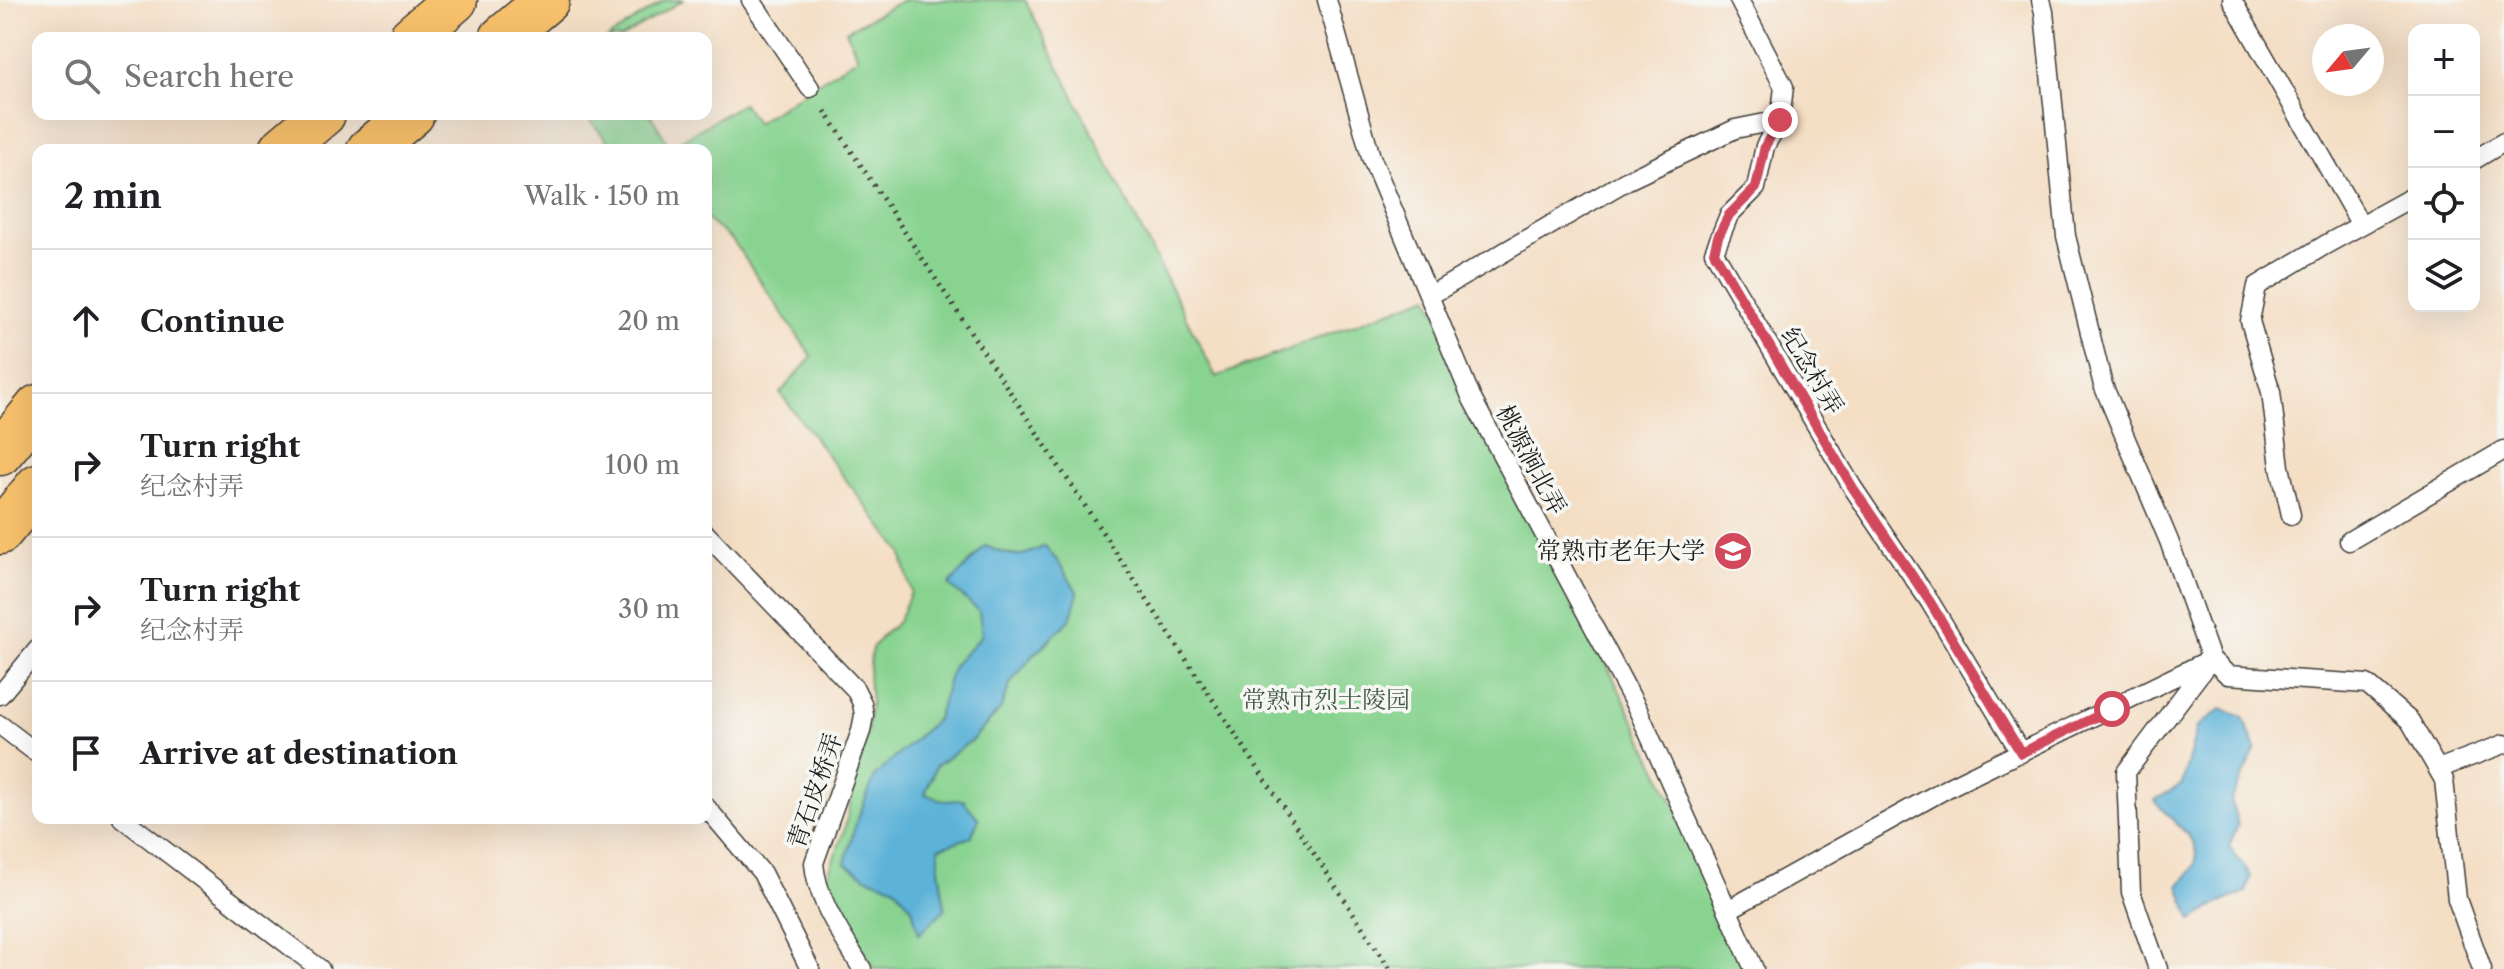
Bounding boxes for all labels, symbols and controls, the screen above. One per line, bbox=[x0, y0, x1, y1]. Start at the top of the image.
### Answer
north arrow bbox=[2312, 24, 2384, 96]
map controls bbox=[2408, 24, 2480, 312]
button: + bbox=[2408, 24, 2480, 96]
search box bbox=[32, 32, 712, 120]
icon: search bbox=[60, 54, 104, 98]
text: Search here bbox=[124, 58, 294, 95]
button: − bbox=[2408, 96, 2480, 168]
route end bbox=[1762, 102, 1798, 138]
button: locate bbox=[2408, 168, 2480, 240]
text: 2 min bbox=[64, 175, 162, 217]
text: Walk · 150 m bbox=[524, 180, 680, 212]
button: layers bbox=[2408, 240, 2480, 312]
icon: ahead bbox=[64, 299, 108, 343]
text: Continue bbox=[140, 303, 285, 340]
text: 20 m bbox=[617, 305, 680, 337]
street label: 纪念村弄 bbox=[1775, 322, 1850, 419]
street label: 桃源涧北弄 bbox=[1490, 400, 1572, 520]
text: Turn right bbox=[140, 428, 300, 465]
icon: right bbox=[64, 443, 108, 487]
text: 100 m bbox=[605, 449, 680, 481]
text: 纪念村弄 bbox=[140, 470, 244, 502]
school or university icon: 常熟市老年大学 bbox=[1712, 530, 1754, 572]
place label: 常熟市老年大学 bbox=[1537, 536, 1705, 565]
text: Turn right bbox=[140, 572, 300, 609]
icon: right bbox=[64, 587, 108, 631]
text: 30 m bbox=[618, 593, 680, 625]
text: 纪念村弄 bbox=[140, 614, 244, 646]
park label: 常熟市烈士陵园 bbox=[1242, 685, 1410, 714]
route start bbox=[2094, 691, 2130, 727]
street label: 青石皮桥弄 bbox=[781, 729, 848, 852]
icon: arrive bbox=[64, 731, 108, 775]
text: Arrive at destination bbox=[140, 735, 458, 772]

